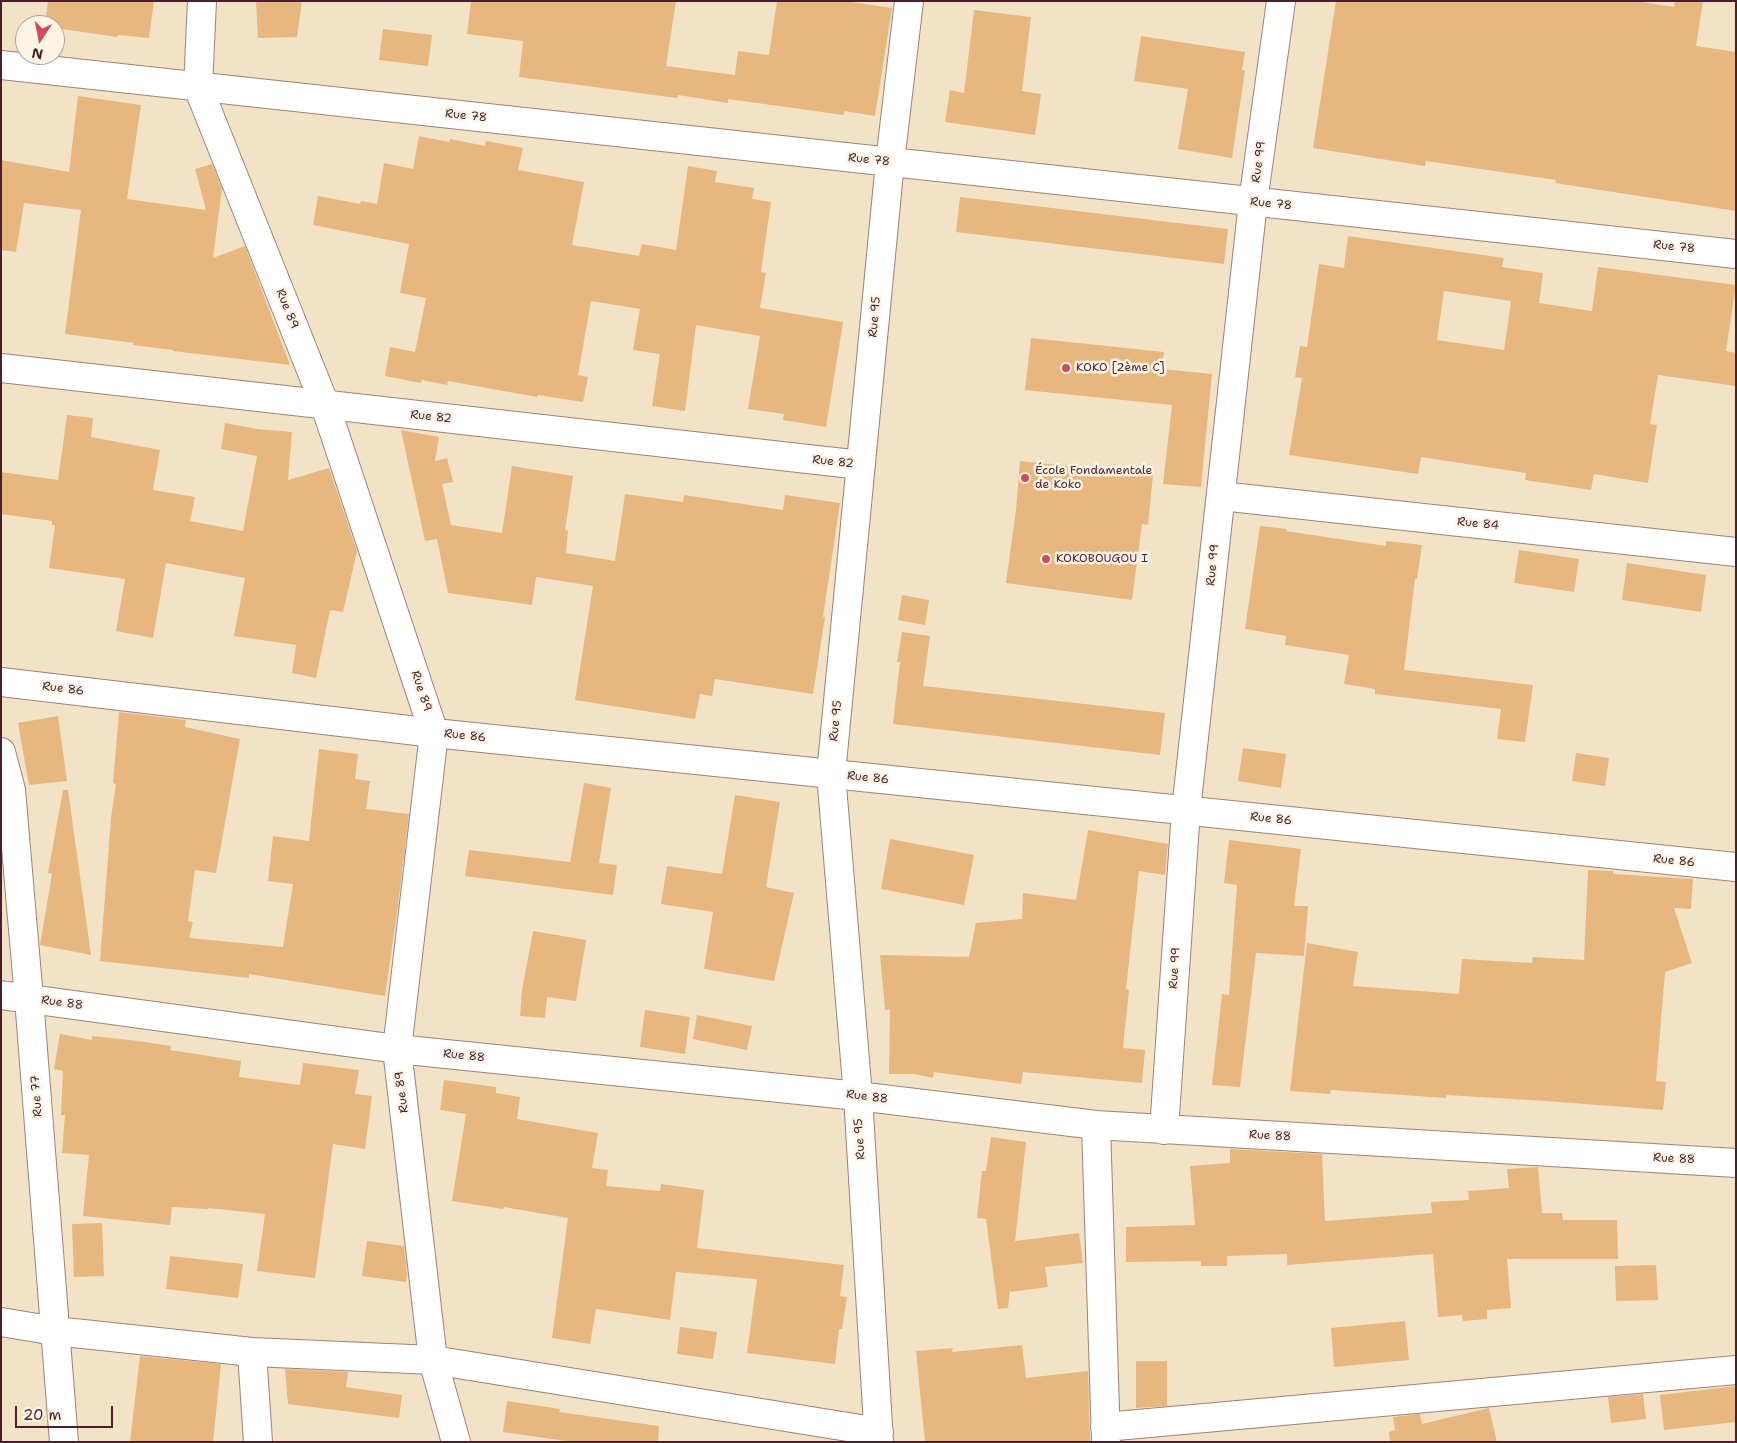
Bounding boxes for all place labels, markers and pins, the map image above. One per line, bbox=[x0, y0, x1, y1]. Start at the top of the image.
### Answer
place label: KOKO [2ème C] bbox=[1076, 361, 1165, 375]
marker: KOKO [2ème C] bbox=[1060, 362, 1072, 374]
place label: École Fondamentale de Koko bbox=[1035, 464, 1152, 492]
marker: École Fondamentale de Koko bbox=[1019, 472, 1031, 484]
place label: KOKOBOUGOU I bbox=[1056, 552, 1148, 566]
marker: KOKOBOUGOU I bbox=[1040, 553, 1052, 565]

